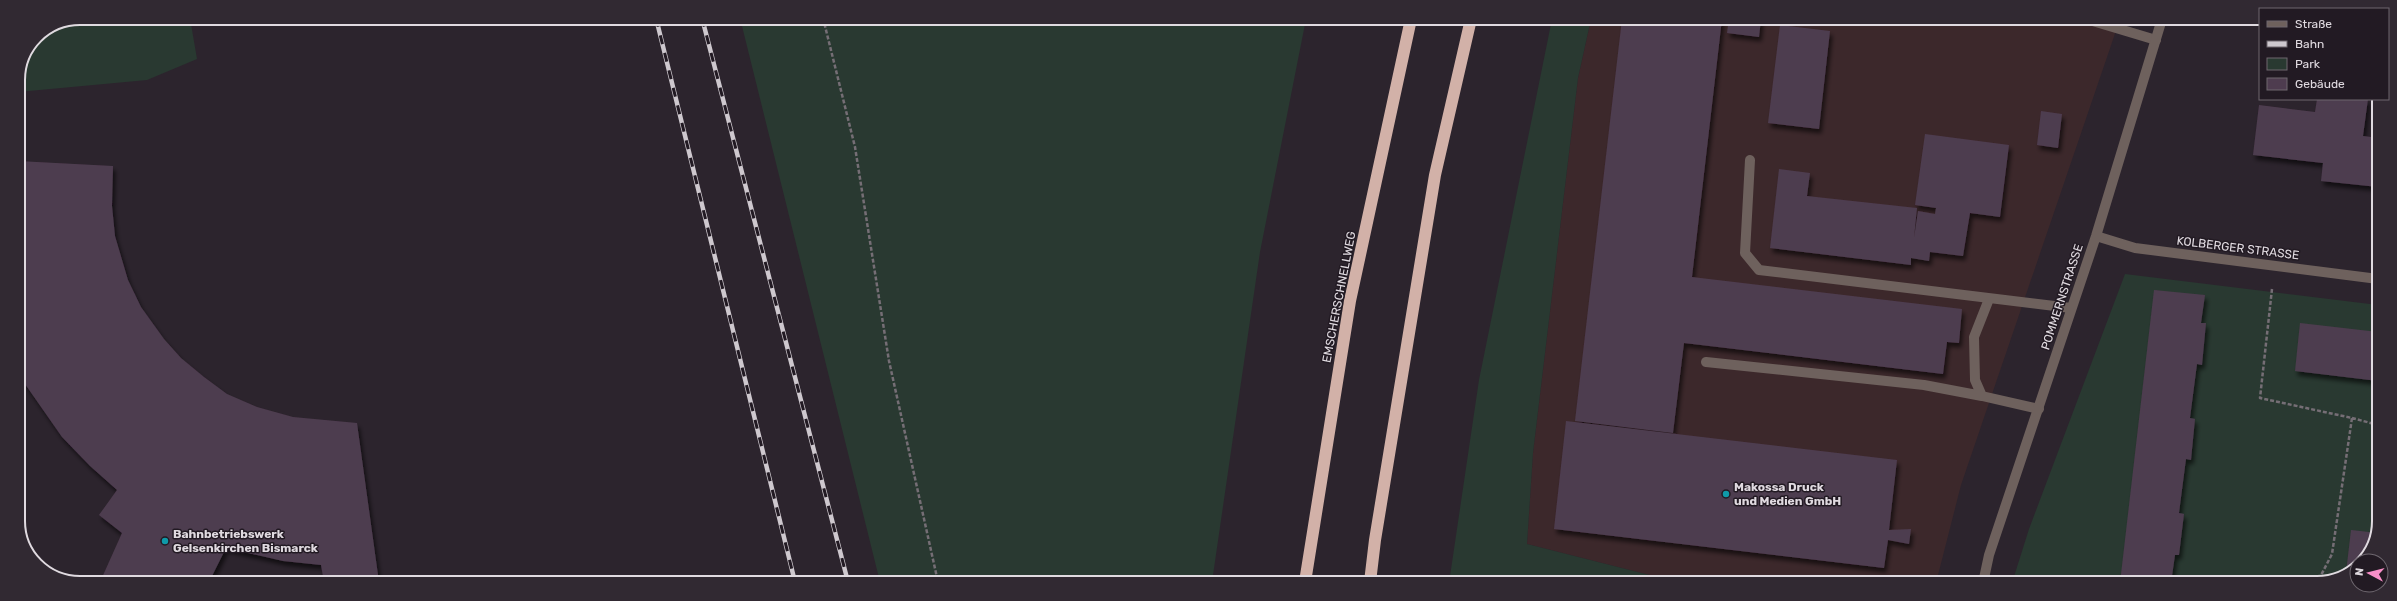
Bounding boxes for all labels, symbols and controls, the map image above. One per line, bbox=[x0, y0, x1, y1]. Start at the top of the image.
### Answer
legend bbox=[2259, 8, 2389, 100]
text: Straße bbox=[2295, 17, 2332, 31]
text: Bahn bbox=[2295, 37, 2324, 51]
text: Park bbox=[2295, 57, 2321, 71]
text: Gebäude bbox=[2295, 77, 2345, 91]
street label: EMSCHERSCHNELLWEG bbox=[1319, 230, 1359, 364]
street label: KOLBERGER STRASSE bbox=[2176, 234, 2300, 262]
street label: POMMERNSTRASSE bbox=[2038, 242, 2086, 352]
place label: Makossa Druck und Medien GmbH bbox=[1734, 480, 1841, 508]
marker: Makossa Druck und Medien GmbH bbox=[1721, 489, 1731, 499]
place label: Bahnbetriebswerk Gelsenkirchen Bismarck bbox=[173, 527, 318, 555]
marker: Bahnbetriebswerk Gelsenkirchen Bismarck bbox=[160, 536, 170, 546]
north arrow bbox=[2349, 553, 2389, 593]
text: N bbox=[2353, 567, 2367, 577]

